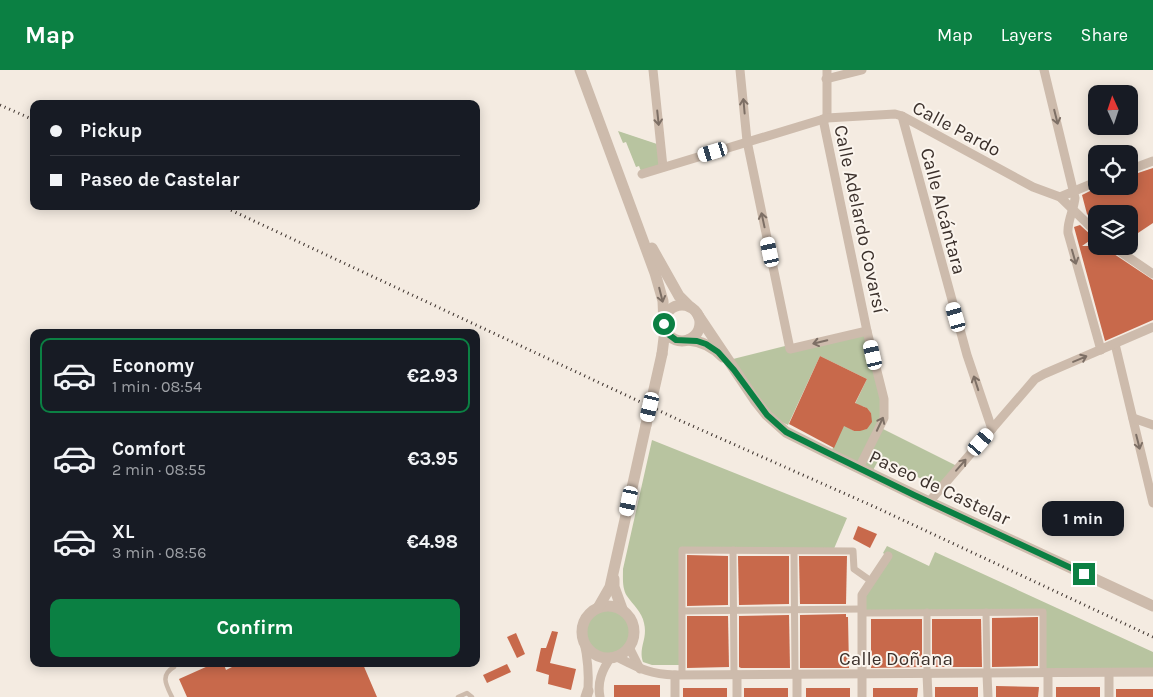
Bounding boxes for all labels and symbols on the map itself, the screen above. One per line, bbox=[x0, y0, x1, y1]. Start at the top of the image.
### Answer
north arrow bbox=[1088, 85, 1138, 135]
street label: Calle Pardo bbox=[909, 97, 1004, 161]
one-way arrow bbox=[739, 98, 748, 114]
one-way arrow bbox=[1052, 109, 1061, 125]
one-way arrow bbox=[653, 110, 663, 126]
street label: Calle Adelardo Covarsí bbox=[829, 123, 891, 316]
car bbox=[696, 140, 729, 164]
street label: Calle Alcántara bbox=[916, 146, 970, 277]
one-way arrow bbox=[758, 213, 768, 229]
car bbox=[759, 236, 780, 268]
one-way arrow bbox=[1070, 248, 1080, 264]
one-way arrow bbox=[657, 287, 666, 303]
car bbox=[944, 301, 967, 333]
route start bbox=[653, 313, 675, 335]
one-way arrow bbox=[812, 338, 828, 347]
car bbox=[862, 339, 883, 371]
one-way arrow bbox=[1072, 353, 1087, 363]
one-way arrow bbox=[971, 376, 980, 392]
car bbox=[639, 391, 660, 423]
one-way arrow bbox=[875, 417, 885, 432]
car bbox=[965, 426, 996, 458]
one-way arrow bbox=[1134, 434, 1143, 450]
street label: Paseo de Castelar bbox=[866, 446, 1014, 530]
one-way arrow bbox=[955, 459, 967, 472]
car bbox=[618, 485, 639, 517]
callout: 1 min bbox=[1043, 502, 1125, 536]
route end bbox=[1073, 563, 1095, 585]
street label: Calle Doñana bbox=[839, 648, 953, 670]

